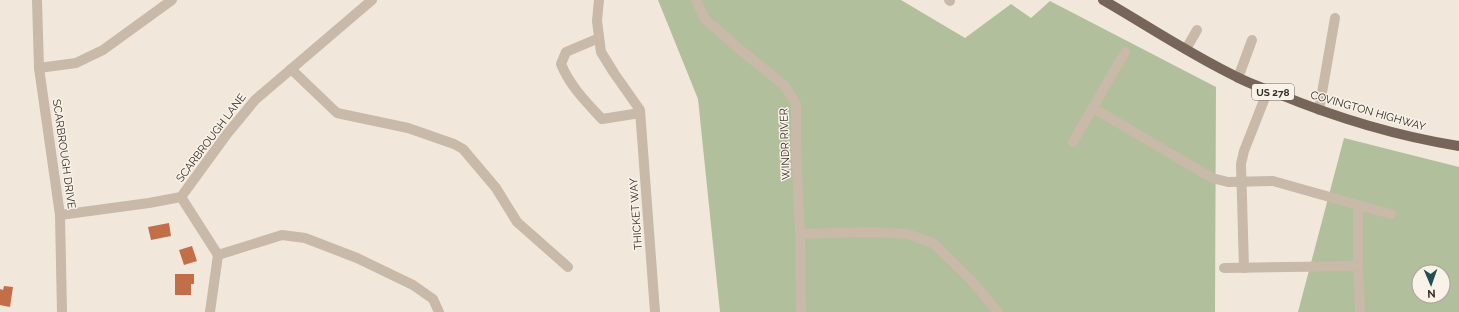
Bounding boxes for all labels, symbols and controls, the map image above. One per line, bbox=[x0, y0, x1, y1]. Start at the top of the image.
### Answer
road number: US 278 bbox=[1252, 84, 1294, 100]
street label: COVINGTON HIGHWAY bbox=[1309, 88, 1427, 134]
street label: SCARBROUGH LANE bbox=[173, 91, 249, 185]
street label: SCARBROUGH DRIVE bbox=[50, 98, 78, 210]
street label: WINDR RIVER bbox=[777, 108, 793, 180]
street label: THICKET WAY bbox=[627, 178, 645, 250]
north arrow bbox=[1411, 264, 1451, 304]
text: N bbox=[1427, 287, 1436, 300]

